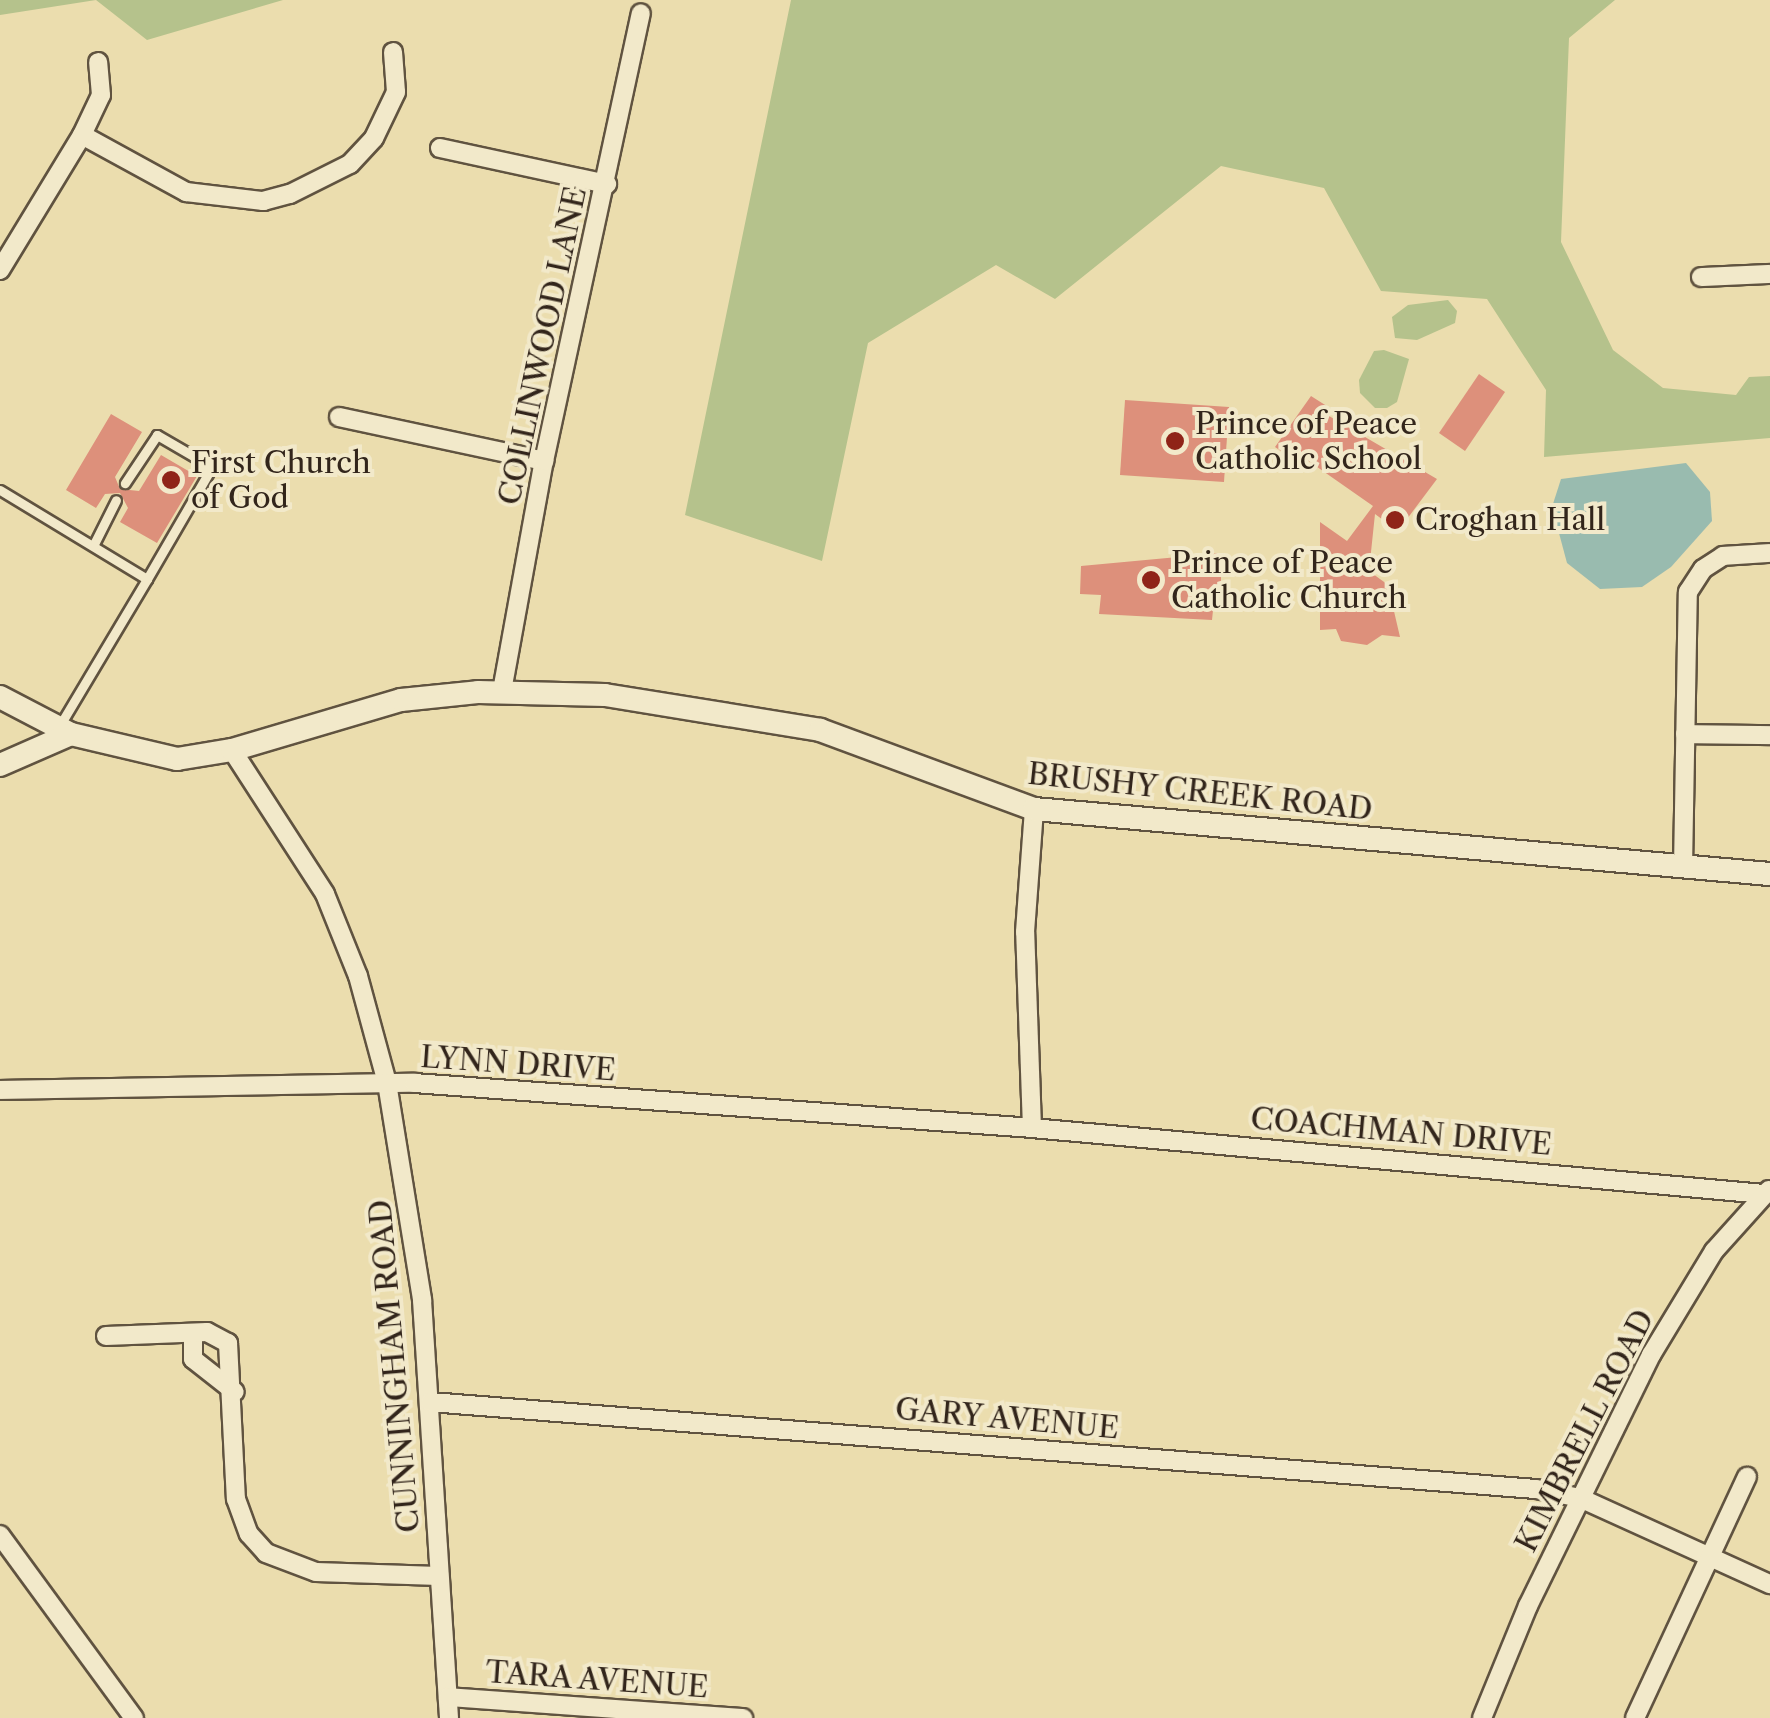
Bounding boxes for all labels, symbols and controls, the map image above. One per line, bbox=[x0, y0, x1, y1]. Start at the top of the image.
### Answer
street label: COLLINWOOD LANE bbox=[492, 184, 594, 508]
place label: Prince of Peace Catholic School bbox=[1195, 406, 1422, 476]
marker: Prince of Peace Catholic School bbox=[1164, 430, 1186, 452]
place label: First Church of God bbox=[191, 445, 371, 516]
marker: First Church of God bbox=[160, 469, 182, 491]
place label: Croghan Hall bbox=[1415, 502, 1605, 538]
marker: Croghan Hall bbox=[1384, 509, 1406, 531]
place label: Prince of Peace Catholic Church bbox=[1171, 545, 1407, 616]
marker: Prince of Peace Catholic Church bbox=[1140, 569, 1162, 591]
street label: BRUSHY CREEK ROAD bbox=[1025, 756, 1375, 828]
street label: LYNN DRIVE bbox=[419, 1039, 617, 1089]
street label: COACHMAN DRIVE bbox=[1249, 1101, 1553, 1163]
street label: CUNNINGHAM ROAD bbox=[363, 1198, 427, 1534]
street label: KIMBRELL ROAD bbox=[1508, 1304, 1662, 1558]
street label: GARY AVENUE bbox=[893, 1391, 1121, 1447]
street label: TARA AVENUE bbox=[483, 1654, 711, 1706]

